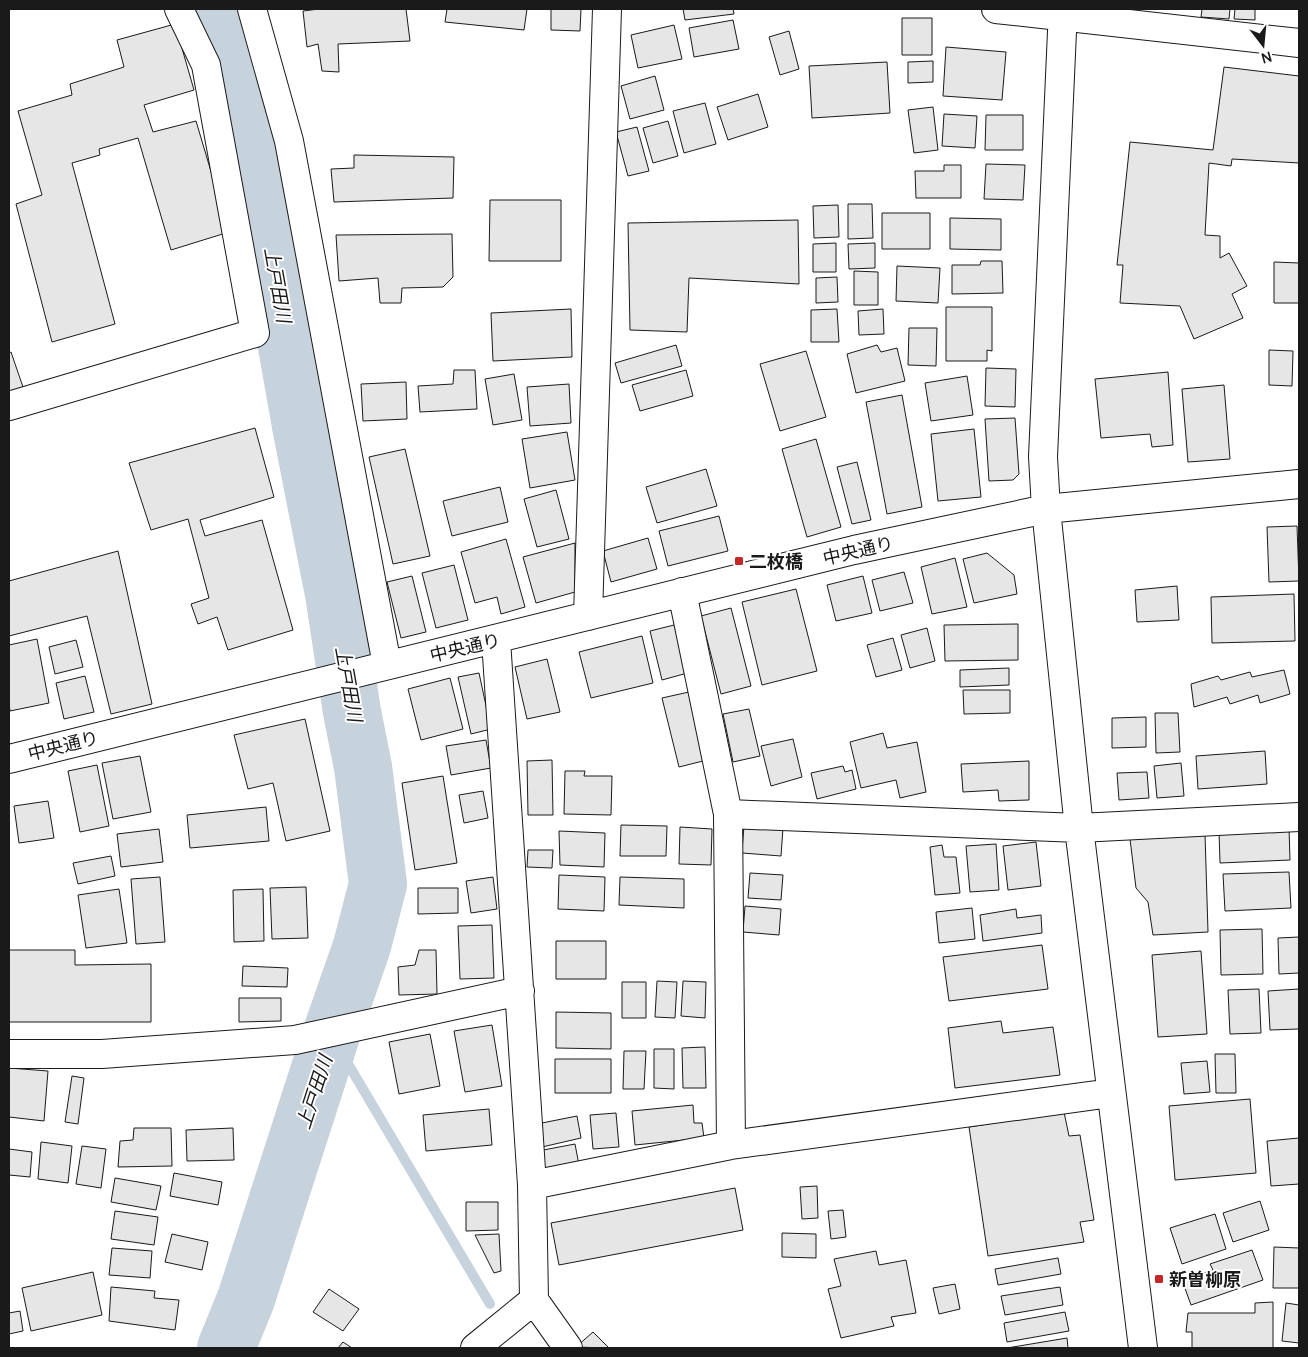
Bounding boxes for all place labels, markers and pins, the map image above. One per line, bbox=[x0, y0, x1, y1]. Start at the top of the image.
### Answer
place label: 二枚橋 bbox=[749, 549, 803, 573]
marker: 二枚橋 bbox=[733, 555, 745, 567]
place label: 新曽柳原 bbox=[1169, 1267, 1241, 1291]
marker: 新曽柳原 bbox=[1153, 1273, 1165, 1285]

